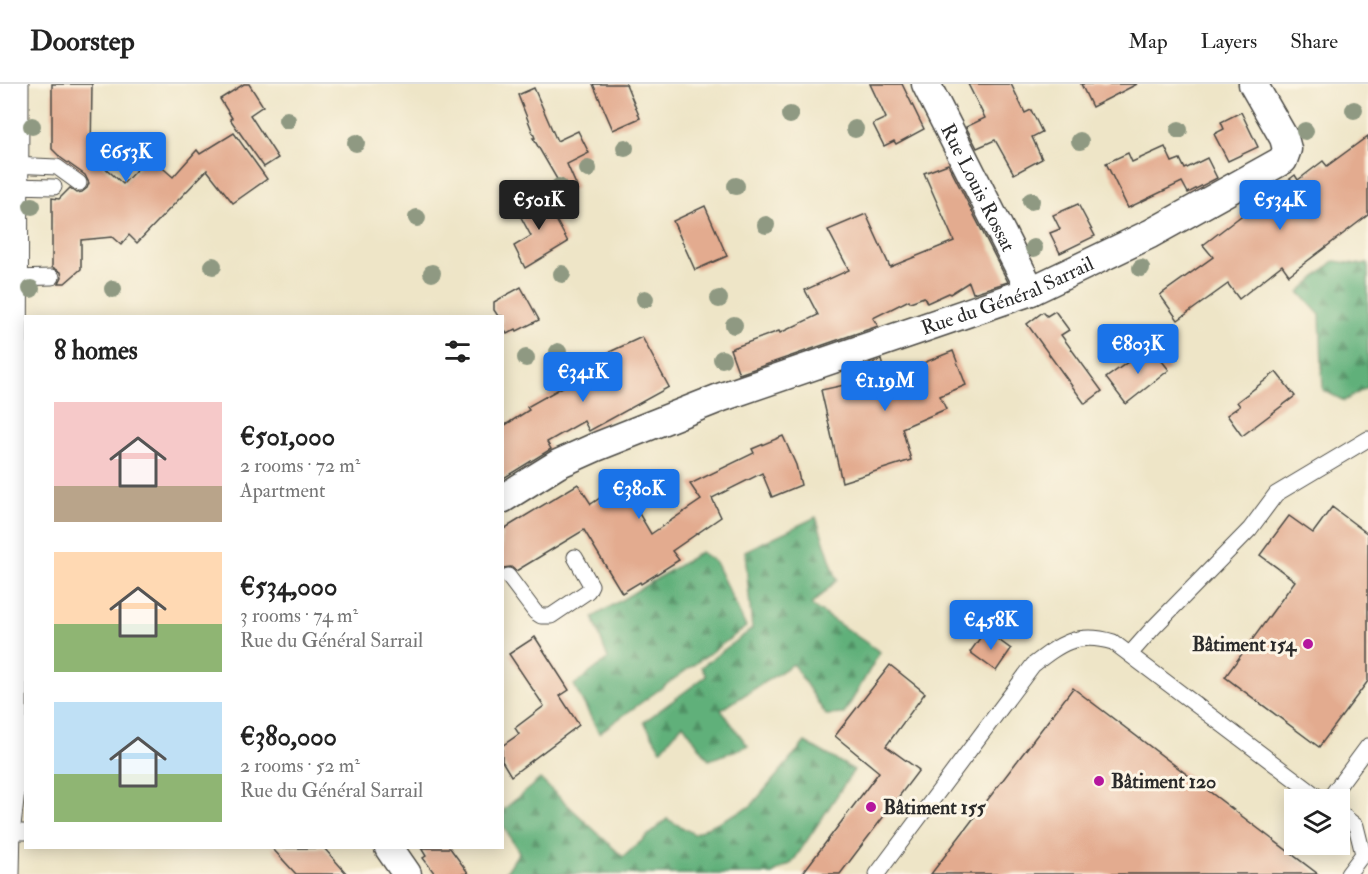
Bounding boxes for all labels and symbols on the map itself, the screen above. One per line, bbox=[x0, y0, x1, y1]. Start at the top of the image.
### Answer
street label: Rue Louis Rossat bbox=[935, 119, 1021, 256]
pin: €653K bbox=[84, 132, 168, 183]
pin: €501K bbox=[497, 180, 581, 231]
pin: €534K bbox=[1238, 180, 1322, 231]
street label: Rue du Général Sarrail bbox=[918, 251, 1098, 341]
pin: €803K bbox=[1096, 324, 1180, 375]
pin: €341K bbox=[541, 352, 625, 403]
pin: €1.19M bbox=[836, 361, 934, 412]
pin: €380K bbox=[597, 469, 681, 520]
pin: €458K bbox=[949, 600, 1033, 651]
place label: Bâtiment 154 bbox=[1192, 632, 1297, 657]
marker: Bâtiment 154 bbox=[1301, 637, 1315, 651]
place label: Bâtiment 120 bbox=[1111, 769, 1216, 794]
marker: Bâtiment 120 bbox=[1092, 774, 1106, 788]
place label: Bâtiment 155 bbox=[883, 795, 987, 820]
marker: Bâtiment 155 bbox=[864, 800, 878, 814]

